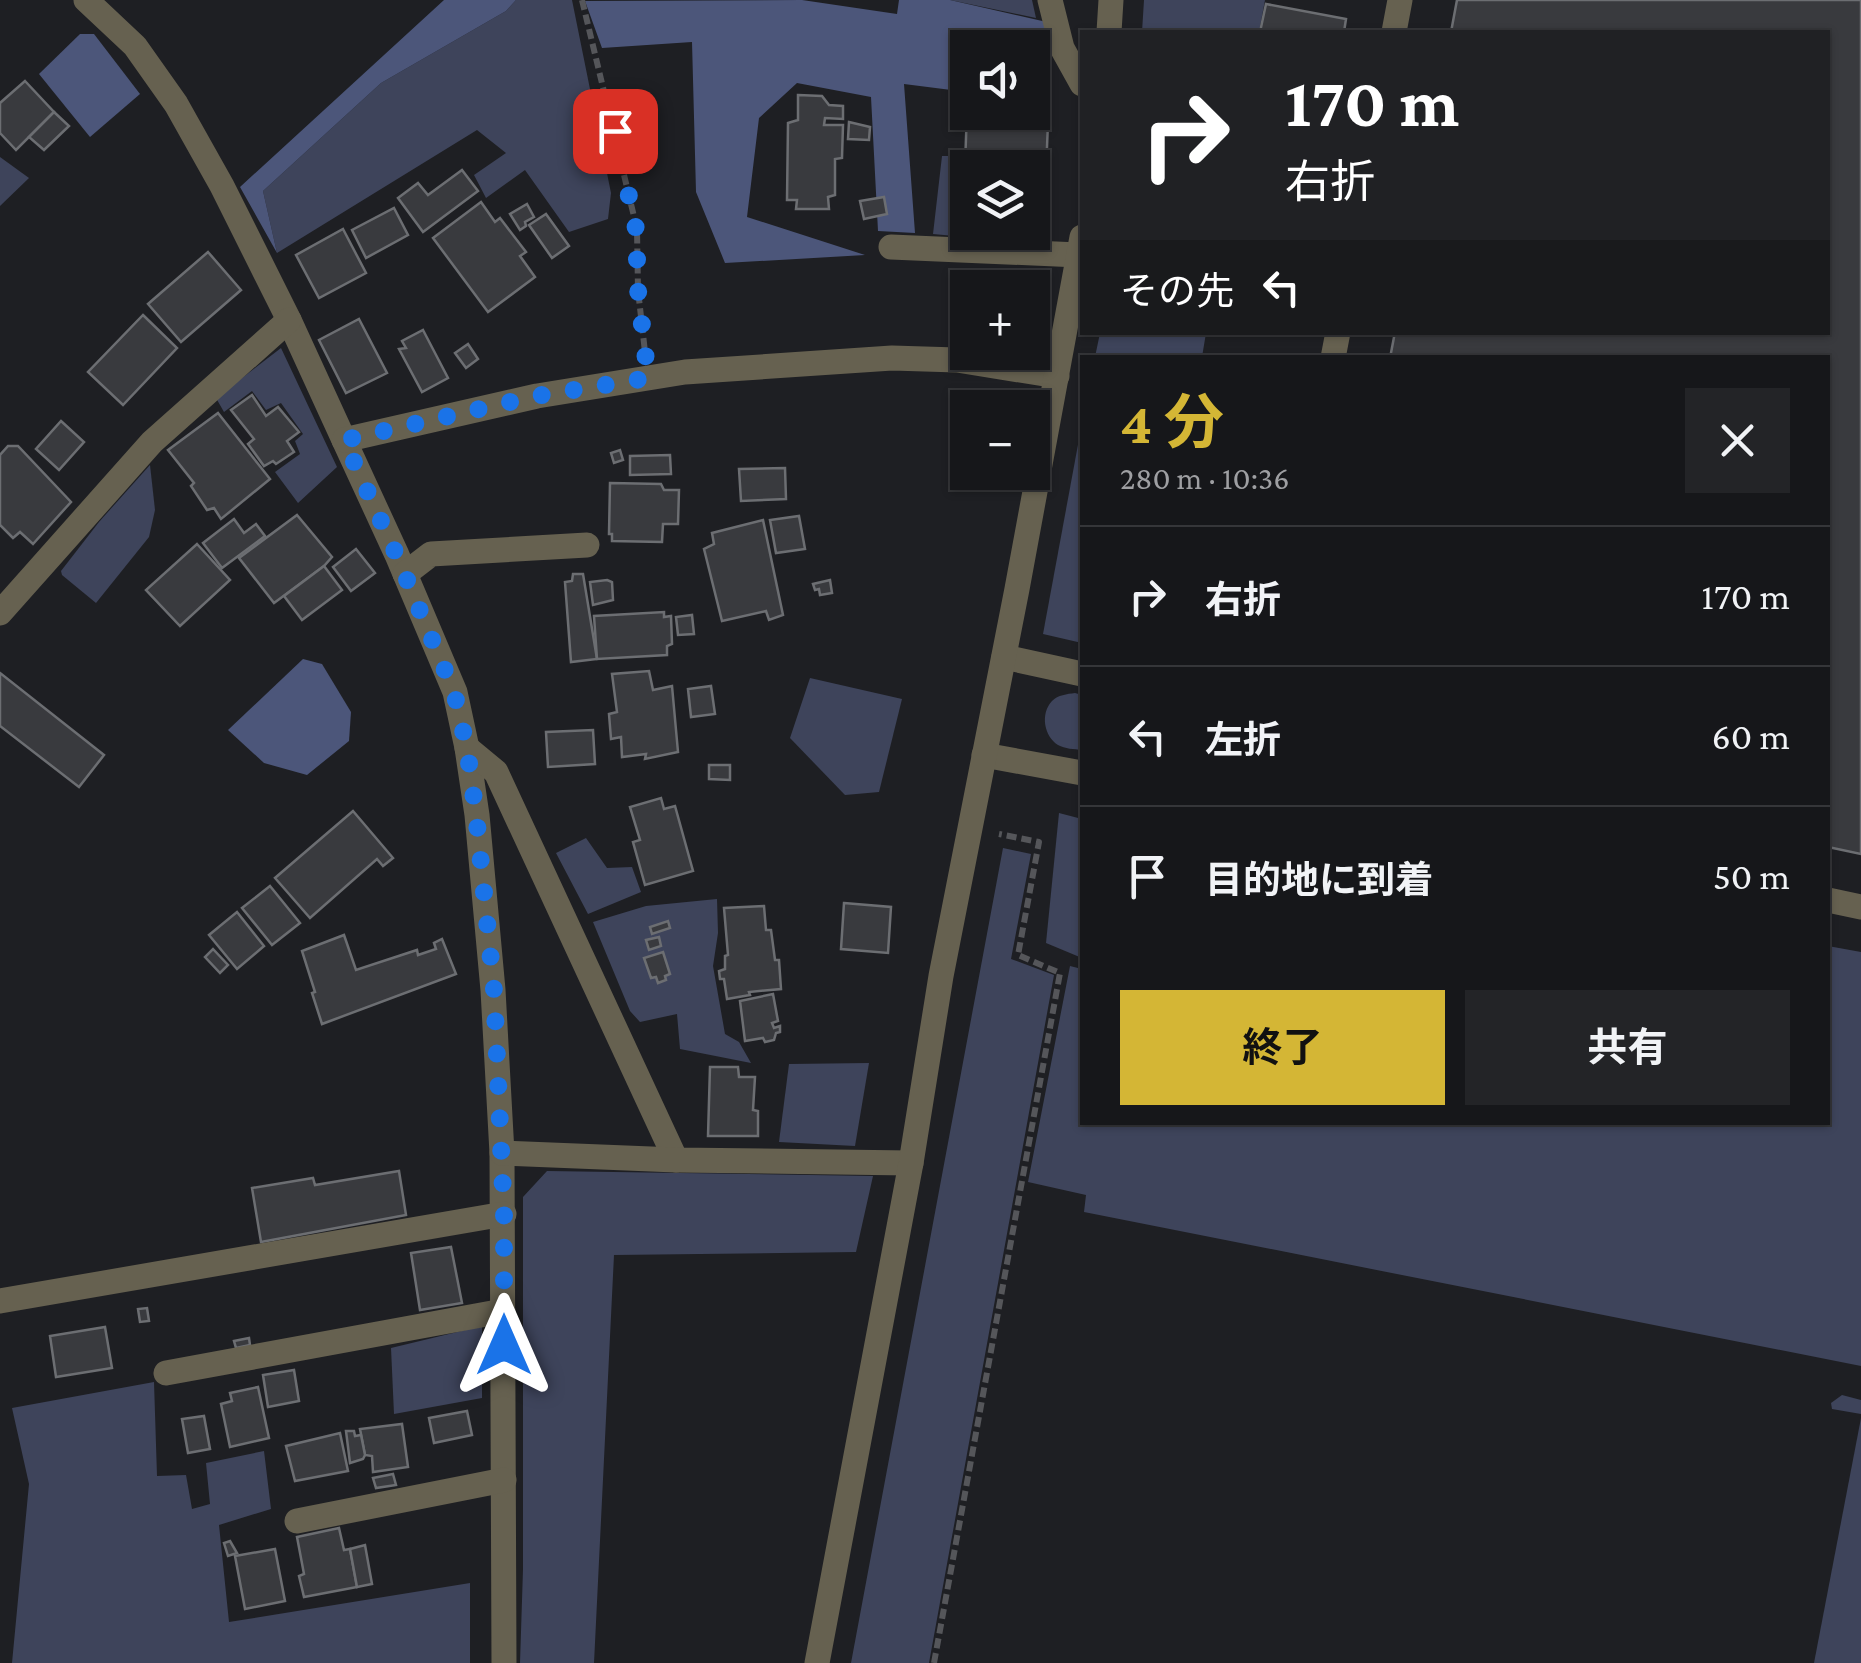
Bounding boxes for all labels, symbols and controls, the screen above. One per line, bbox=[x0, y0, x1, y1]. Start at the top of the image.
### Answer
map controls bbox=[950, 30, 1050, 490]
button: sound bbox=[950, 30, 1050, 130]
text: 170 m bbox=[1285, 63, 1459, 141]
icon: right bbox=[1120, 70, 1250, 200]
pin bbox=[573, 89, 658, 174]
icon: arrive bbox=[588, 104, 643, 159]
button: layers bbox=[950, 150, 1050, 250]
text: 右折 bbox=[1285, 157, 1375, 207]
icon: left bbox=[1254, 260, 1309, 315]
button: + bbox=[950, 270, 1050, 370]
text: その先 bbox=[1120, 270, 1234, 312]
button: close bbox=[1685, 388, 1790, 493]
text: 4 分 bbox=[1120, 389, 1224, 456]
button: − bbox=[950, 390, 1050, 490]
text: 280 m · 10:36 bbox=[1120, 460, 1289, 496]
icon: right bbox=[1120, 569, 1175, 624]
text: 170 m bbox=[1701, 575, 1790, 617]
text: 右折 bbox=[1205, 579, 1281, 621]
icon: left bbox=[1120, 709, 1175, 764]
text: 60 m bbox=[1712, 715, 1790, 757]
text: 左折 bbox=[1205, 719, 1281, 761]
icon: arrive bbox=[1120, 849, 1175, 904]
text: 50 m bbox=[1713, 855, 1790, 897]
text: 目的地に到着 bbox=[1205, 859, 1433, 901]
button: 終了 bbox=[1120, 990, 1445, 1105]
button: 共有 bbox=[1465, 990, 1790, 1105]
position arrow bbox=[452, 1293, 556, 1397]

